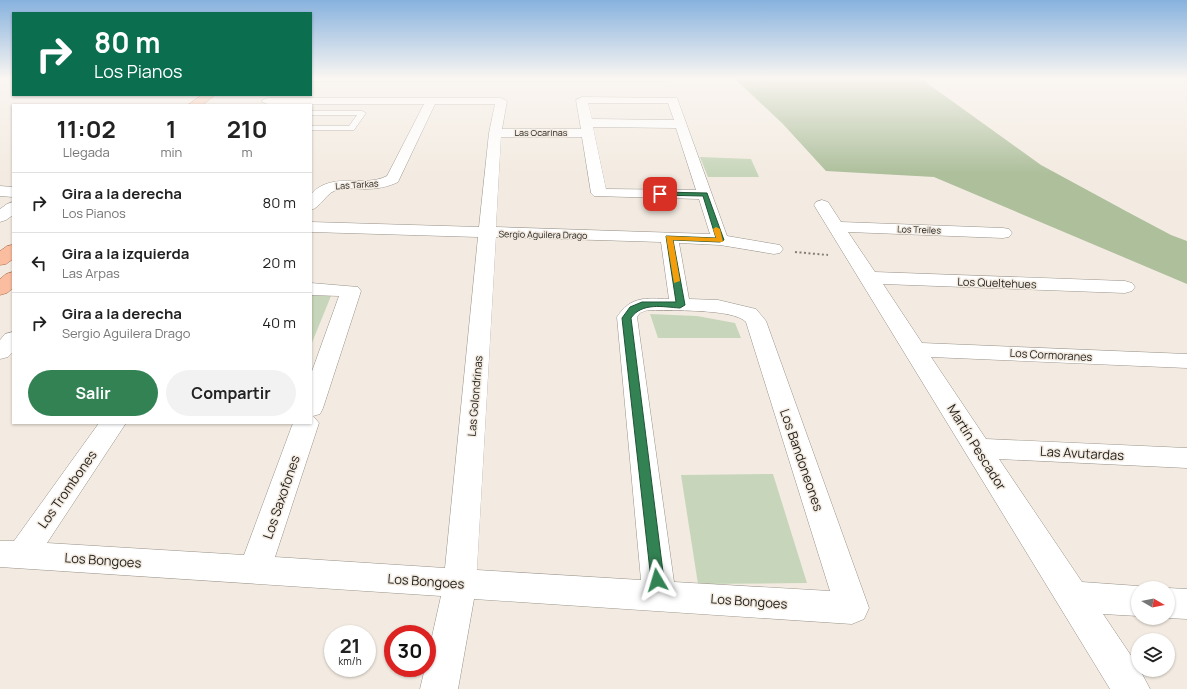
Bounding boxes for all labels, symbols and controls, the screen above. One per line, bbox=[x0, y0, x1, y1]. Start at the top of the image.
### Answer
text: 80 m bbox=[94, 23, 160, 61]
icon: right bbox=[28, 28, 80, 80]
text: Los Pianos bbox=[94, 59, 183, 83]
text: 11:02 bbox=[57, 112, 116, 145]
text: 1 bbox=[166, 112, 177, 145]
text: 210 bbox=[227, 112, 267, 145]
street label: Las Ocarinas bbox=[515, 126, 568, 139]
text: Llegada bbox=[63, 143, 110, 161]
text: min bbox=[160, 143, 182, 161]
text: m bbox=[242, 143, 253, 161]
street label: Las Tarkas bbox=[335, 176, 379, 192]
pin bbox=[643, 177, 677, 211]
text: Gira a la derecha bbox=[62, 183, 182, 204]
icon: arrive bbox=[649, 183, 671, 205]
icon: right bbox=[28, 192, 50, 214]
text: 80 m bbox=[262, 192, 296, 213]
text: Los Pianos bbox=[62, 204, 126, 222]
street label: Los Treiles bbox=[897, 222, 941, 237]
street label: Sergio Aguilera Drago bbox=[498, 227, 588, 242]
text: Gira a la izquierda bbox=[62, 243, 189, 264]
icon: left bbox=[28, 252, 50, 274]
text: 20 m bbox=[263, 252, 296, 273]
text: Las Arpas bbox=[62, 264, 120, 282]
street label: Los Queltehues bbox=[957, 274, 1037, 291]
text: Gira a la derecha bbox=[62, 303, 182, 324]
icon: right bbox=[28, 312, 50, 334]
text: 40 m bbox=[262, 312, 296, 333]
text: Sergio Aguilera Drago bbox=[62, 324, 190, 342]
street label: Los Cormoranes bbox=[1009, 345, 1093, 364]
street label: Las Golondrinas bbox=[463, 355, 486, 437]
button: Salir bbox=[28, 370, 158, 416]
button: Compartir bbox=[166, 370, 296, 416]
street label: Martín Pescador bbox=[943, 401, 1011, 494]
street label: Los Bandoneones bbox=[776, 406, 828, 514]
street label: Las Avutardas bbox=[1040, 442, 1125, 464]
street label: Los Trombones bbox=[33, 446, 101, 532]
street label: Los Saxofones bbox=[258, 453, 304, 541]
street label: Los Bongoes bbox=[64, 548, 142, 572]
position arrow bbox=[636, 559, 678, 601]
street label: Los Bongoes bbox=[387, 569, 465, 593]
north arrow bbox=[1131, 581, 1175, 625]
map controls bbox=[1131, 581, 1175, 677]
street label: Los Bongoes bbox=[710, 589, 788, 613]
speed limit sign: 30 bbox=[384, 625, 436, 677]
text: 21 bbox=[340, 632, 360, 659]
button: layers bbox=[1131, 633, 1175, 677]
text: km/h bbox=[338, 654, 362, 668]

